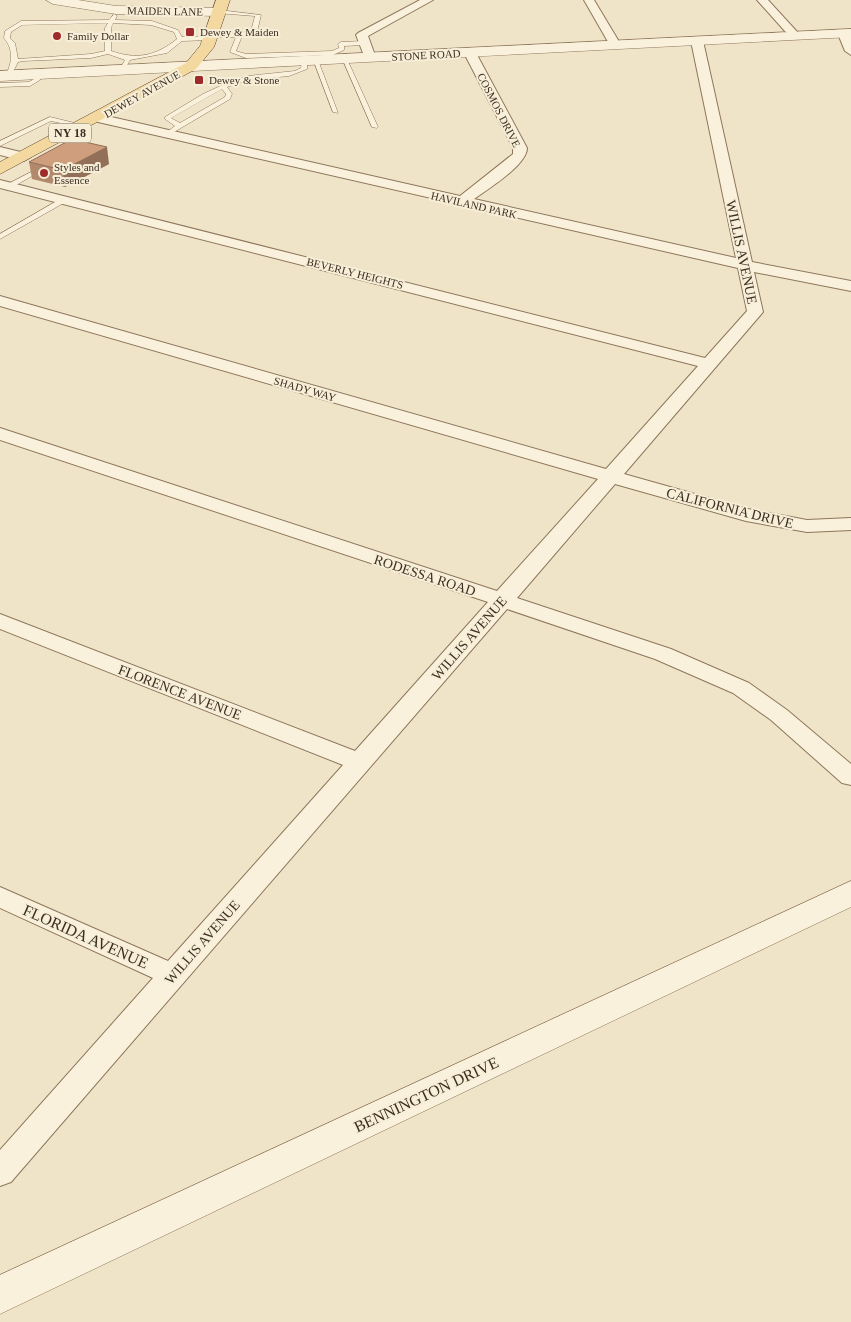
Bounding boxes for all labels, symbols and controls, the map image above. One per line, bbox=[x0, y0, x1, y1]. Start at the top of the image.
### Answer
street label: MAIDEN LANE bbox=[127, 4, 203, 18]
marker: Dewey & Maiden bbox=[184, 26, 196, 38]
place label: Dewey & Maiden bbox=[200, 26, 279, 38]
marker: Family Dollar bbox=[51, 30, 63, 42]
place label: Family Dollar bbox=[67, 30, 129, 42]
street label: STONE ROAD bbox=[391, 47, 461, 63]
street label: DEWEY AVENUE bbox=[102, 68, 182, 120]
street label: COSMOS DRIVE bbox=[475, 71, 523, 149]
marker: Dewey & Stone bbox=[193, 74, 205, 86]
place label: Dewey & Stone bbox=[209, 74, 279, 86]
road number: NY 18 bbox=[49, 124, 91, 142]
place label: Styles and Essence bbox=[54, 161, 100, 186]
marker: Styles and Essence bbox=[38, 167, 50, 179]
street label: HAVILAND PARK bbox=[430, 189, 518, 221]
street label: WILLIS AVENUE bbox=[723, 199, 760, 305]
street label: BEVERLY HEIGHTS bbox=[306, 255, 404, 291]
street label: SHADY WAY bbox=[273, 374, 338, 404]
street label: CALIFORNIA DRIVE bbox=[665, 485, 795, 532]
street label: RODESSA ROAD bbox=[372, 552, 478, 599]
street label: WILLIS AVENUE bbox=[429, 593, 510, 683]
street label: FLORENCE AVENUE bbox=[116, 662, 244, 723]
street label: WILLIS AVENUE bbox=[162, 897, 243, 987]
street label: FLORIDA AVENUE bbox=[21, 901, 151, 972]
street label: BENNINGTON DRIVE bbox=[351, 1053, 501, 1135]

